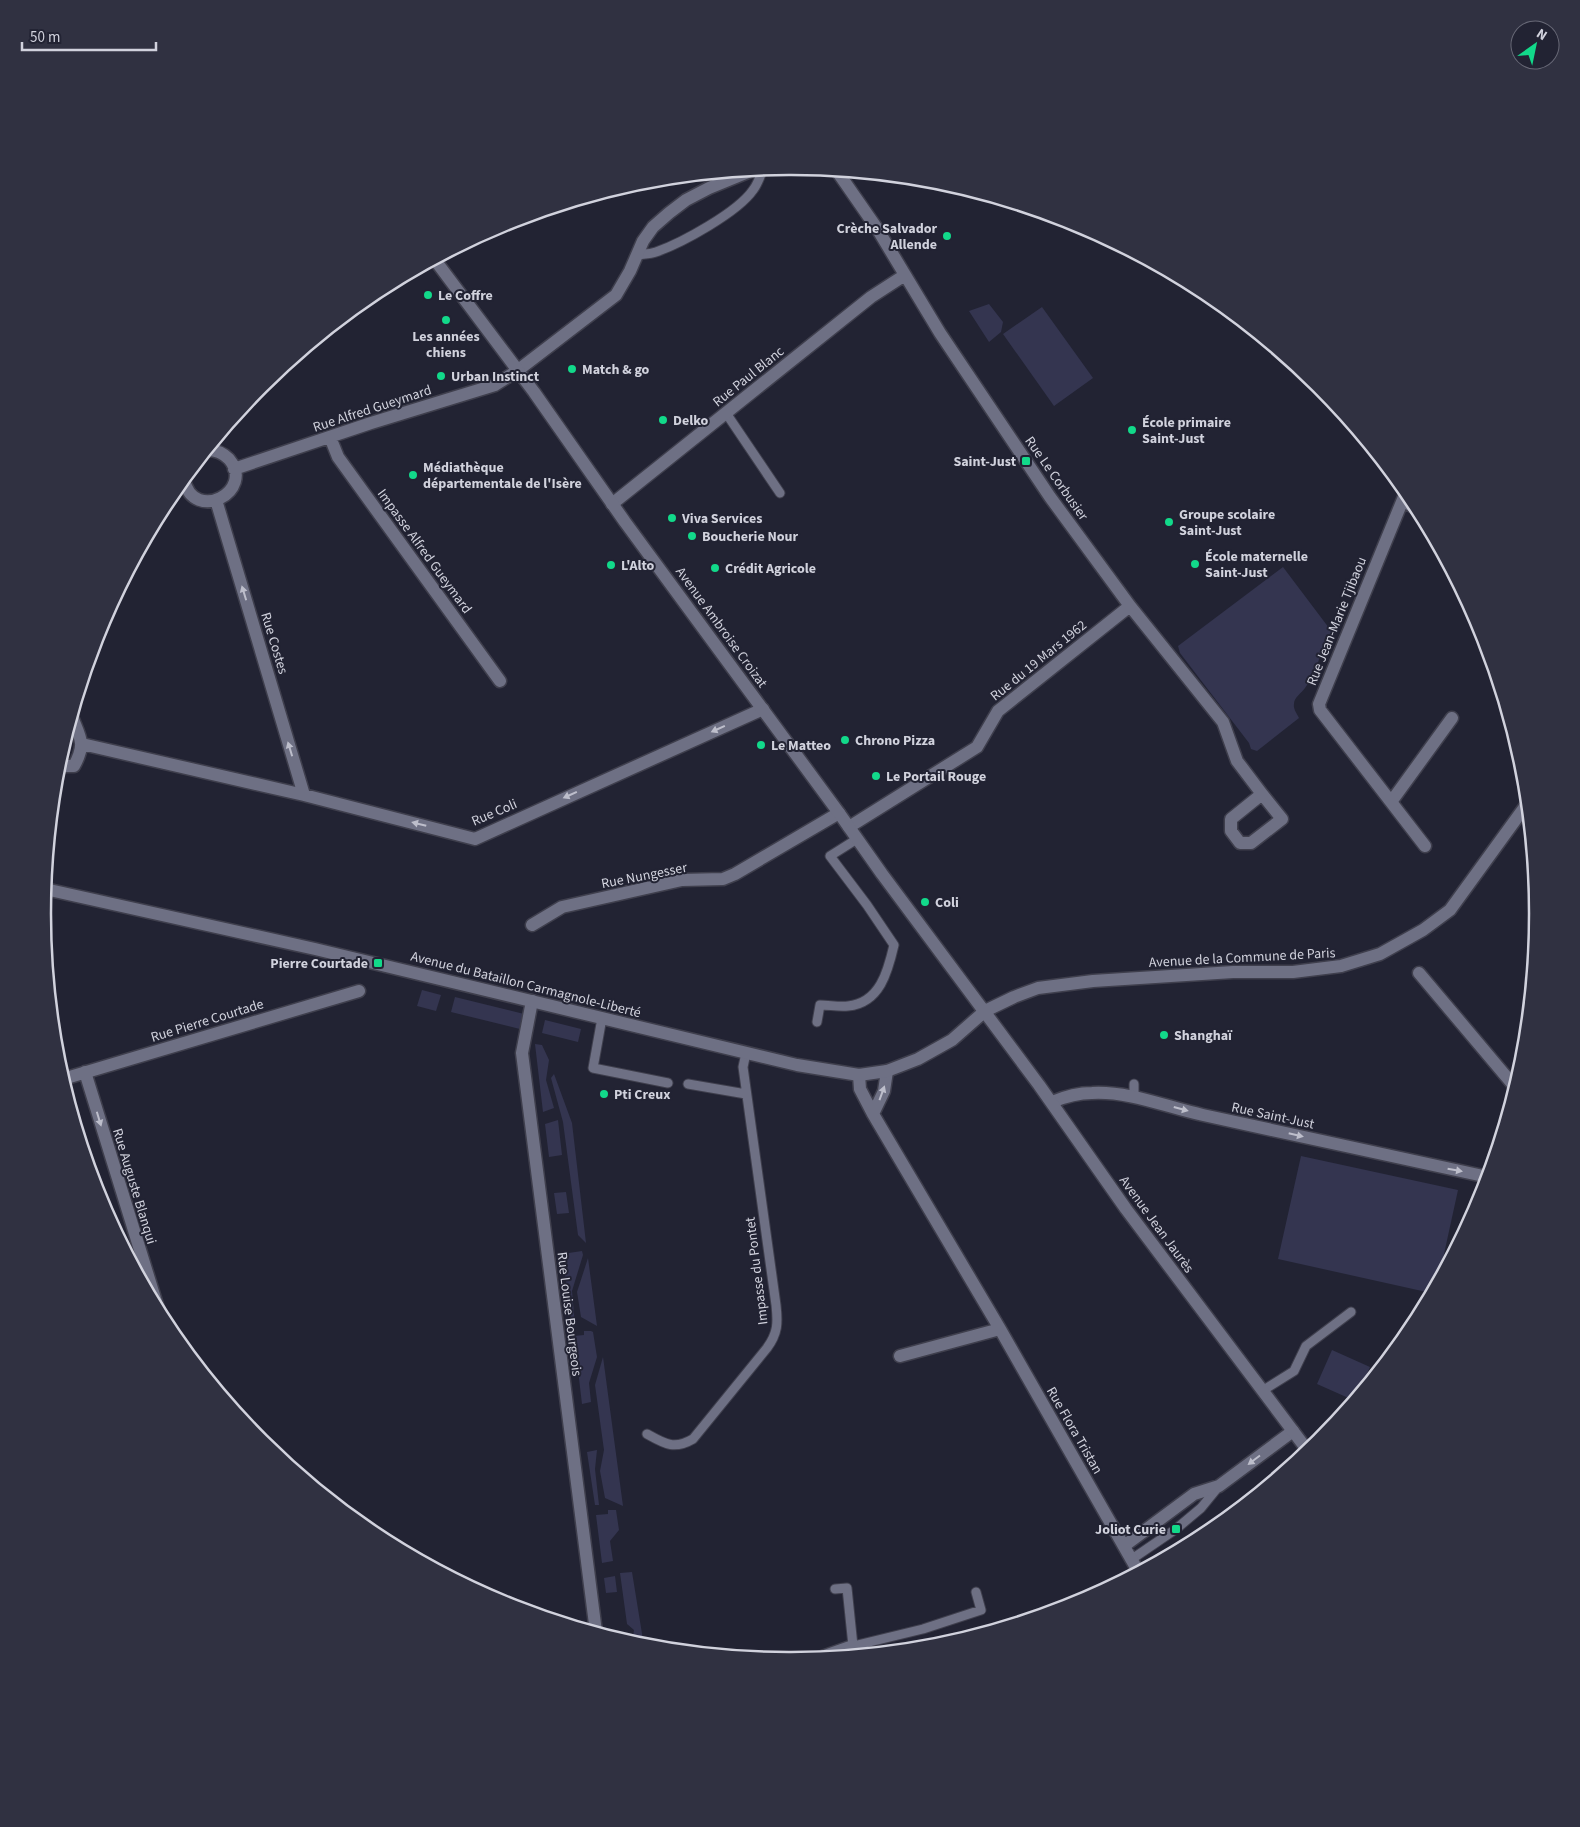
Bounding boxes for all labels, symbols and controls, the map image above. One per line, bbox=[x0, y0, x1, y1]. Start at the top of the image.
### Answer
scale bar bbox=[22, 20, 156, 52]
north arrow bbox=[1510, 20, 1560, 70]
text: N bbox=[1532, 24, 1551, 46]
text: 50 m bbox=[30, 27, 60, 48]
place label: Crèche Salvador Allende bbox=[837, 219, 937, 255]
marker: Crèche Salvador Allende bbox=[941, 230, 953, 242]
place label: Le Coffre bbox=[438, 286, 493, 306]
marker: Le Coffre bbox=[422, 289, 434, 301]
marker: Les années chiens bbox=[440, 314, 452, 326]
place label: Les années chiens bbox=[412, 327, 480, 363]
street label: Rue Paul Blanc bbox=[709, 341, 789, 412]
place label: Match & go bbox=[582, 360, 650, 380]
marker: Match & go bbox=[566, 363, 578, 375]
place label: Urban Instinct bbox=[451, 367, 540, 387]
marker: Urban Instinct bbox=[435, 370, 447, 382]
street label: Rue Alfred Gueymard bbox=[310, 380, 434, 438]
place label: Delko bbox=[673, 411, 708, 431]
place label: École primaire Saint-Just bbox=[1142, 413, 1231, 449]
marker: Delko bbox=[657, 414, 669, 426]
marker: École primaire Saint-Just bbox=[1126, 424, 1138, 436]
street label: Rue Le Corbusier bbox=[1020, 432, 1093, 525]
place label: Saint-Just bbox=[953, 452, 1017, 472]
marker: Saint-Just bbox=[1020, 455, 1032, 467]
place label: Médiathèque départementale de l'Isère bbox=[423, 458, 582, 494]
marker: Médiathèque départementale de l'Isère bbox=[407, 469, 419, 481]
street label: Impasse Alfred Gueymard bbox=[372, 485, 476, 618]
place label: Groupe scolaire Saint-Just bbox=[1179, 505, 1275, 541]
place label: Viva Services bbox=[681, 509, 762, 529]
marker: Viva Services bbox=[666, 512, 678, 524]
marker: Groupe scolaire Saint-Just bbox=[1163, 516, 1175, 528]
place label: Boucherie Nour bbox=[702, 527, 799, 547]
marker: Boucherie Nour bbox=[686, 530, 698, 542]
place label: École maternelle Saint-Just bbox=[1205, 547, 1308, 583]
street label: Rue Jean-Marie Tjibaou bbox=[1302, 554, 1372, 689]
place label: L'Alto bbox=[621, 556, 655, 576]
marker: École maternelle Saint-Just bbox=[1189, 558, 1201, 570]
marker: L'Alto bbox=[605, 559, 617, 571]
place label: Crédit Agricole bbox=[725, 559, 816, 579]
marker: Crédit Agricole bbox=[709, 562, 721, 574]
street label: Avenue Ambroise Croizat bbox=[670, 563, 772, 692]
one-way arrow bbox=[239, 585, 247, 600]
street label: Rue Costes bbox=[255, 610, 293, 677]
street label: Rue du 19 Mars 1962 bbox=[986, 616, 1091, 706]
one-way arrow bbox=[711, 726, 725, 734]
place label: Chrono Pizza bbox=[855, 731, 935, 751]
marker: Chrono Pizza bbox=[839, 734, 851, 746]
place label: Le Matteo bbox=[771, 736, 831, 756]
marker: Le Matteo bbox=[755, 739, 767, 751]
one-way arrow bbox=[286, 741, 294, 756]
place label: Le Portail Rouge bbox=[886, 767, 986, 787]
marker: Le Portail Rouge bbox=[870, 770, 882, 782]
one-way arrow bbox=[563, 792, 577, 800]
street label: Rue Coli bbox=[468, 794, 520, 831]
one-way arrow bbox=[411, 820, 426, 828]
street label: Rue Nungesser bbox=[600, 858, 689, 894]
place label: Coli bbox=[935, 893, 959, 913]
marker: Coli bbox=[919, 896, 931, 908]
street label: Avenue de la Commune de Paris bbox=[1148, 943, 1336, 973]
street label: Avenue du Bataillon Carmagnole-Liberté bbox=[409, 947, 643, 1023]
place label: Pierre Courtade bbox=[270, 954, 368, 974]
marker: Pierre Courtade bbox=[372, 957, 384, 969]
street label: Rue Pierre Courtade bbox=[148, 994, 266, 1048]
place label: Shanghaï bbox=[1174, 1026, 1233, 1046]
marker: Shanghaï bbox=[1158, 1029, 1170, 1041]
place label: Pti Creux bbox=[614, 1085, 670, 1105]
one-way arrow bbox=[879, 1086, 886, 1101]
marker: Pti Creux bbox=[598, 1088, 610, 1100]
street label: Rue Saint-Just bbox=[1230, 1097, 1316, 1135]
one-way arrow bbox=[1173, 1106, 1188, 1114]
one-way arrow bbox=[96, 1112, 104, 1127]
street label: Rue Auguste Blanqui bbox=[107, 1126, 161, 1247]
one-way arrow bbox=[1288, 1131, 1303, 1139]
one-way arrow bbox=[1447, 1167, 1463, 1175]
street label: Avenue Jean Jaurès bbox=[1114, 1172, 1198, 1277]
street label: Impasse du Pontet bbox=[740, 1216, 774, 1326]
street label: Rue Louise Bourgeois bbox=[551, 1251, 587, 1378]
street label: Rue Flora Tristan bbox=[1041, 1383, 1107, 1478]
one-way arrow bbox=[1247, 1455, 1261, 1465]
place label: Joliot Curie bbox=[1095, 1520, 1166, 1540]
marker: Joliot Curie bbox=[1170, 1523, 1182, 1535]

